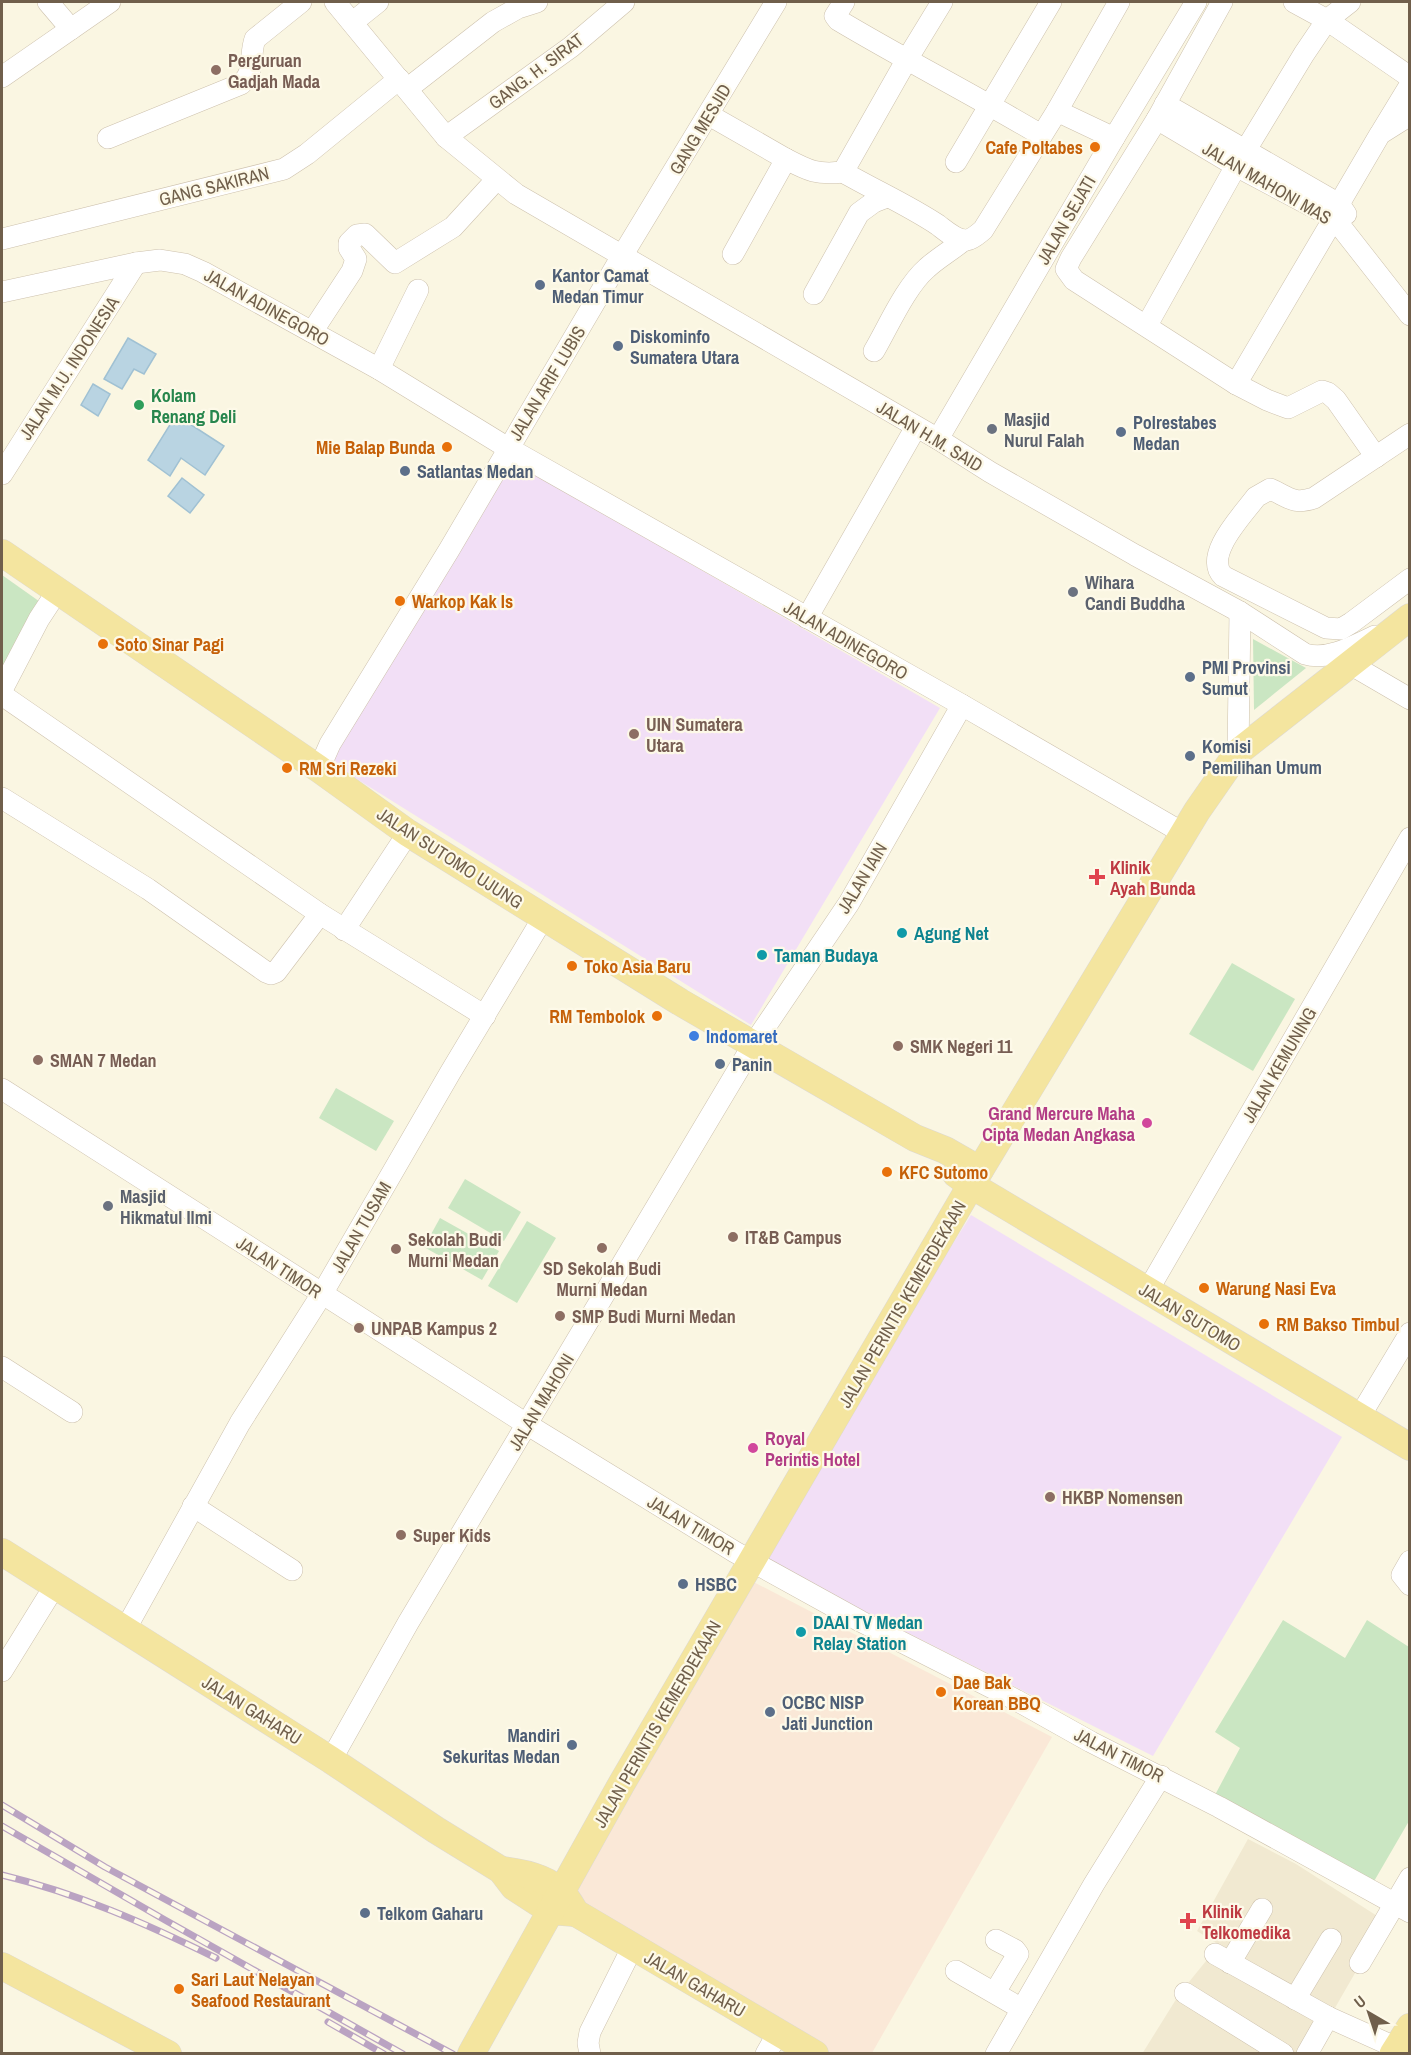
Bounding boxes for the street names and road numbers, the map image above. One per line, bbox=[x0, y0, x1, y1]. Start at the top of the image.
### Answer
street label: GANG. H. SIRAT bbox=[483, 27, 589, 115]
street label: GANG MESJID bbox=[663, 79, 737, 179]
street label: JALAN MAHONI MAS bbox=[1198, 136, 1336, 230]
street label: GANG SAKIRAN bbox=[156, 160, 272, 212]
street label: JALAN SEJATI bbox=[1030, 171, 1102, 269]
street label: JALAN ADINEGORO bbox=[200, 262, 334, 352]
street label: JALAN M.U. INDONESIA bbox=[13, 291, 125, 445]
street label: JALAN ARIF LUBIS bbox=[503, 321, 591, 445]
street label: JALAN H.M. SAID bbox=[872, 394, 988, 478]
street label: JALAN ADINEGORO bbox=[779, 594, 913, 686]
street label: JALAN SUTOMO UJUNG bbox=[372, 801, 528, 915]
street label: JALAN IAIN bbox=[831, 838, 893, 918]
street label: JALAN KEMUNING bbox=[1236, 1003, 1322, 1127]
street label: JALAN TUSAM bbox=[325, 1177, 397, 1277]
street label: JALAN PERINTIS KEMERDEKAAN bbox=[832, 1196, 972, 1412]
street label: JALAN TIMOR bbox=[231, 1230, 327, 1304]
street label: JALAN SUTOMO bbox=[1134, 1277, 1246, 1357]
street label: JALAN MAHONI bbox=[502, 1349, 580, 1455]
street label: JALAN TIMOR bbox=[643, 1489, 739, 1561]
street label: JALAN PERINTIS KEMERDEKAAN bbox=[587, 1616, 727, 1832]
street label: JALAN GAHARU bbox=[197, 1669, 307, 1751]
street label: JALAN TIMOR bbox=[1070, 1722, 1168, 1788]
street label: JALAN GAHARU bbox=[640, 1945, 750, 2023]

